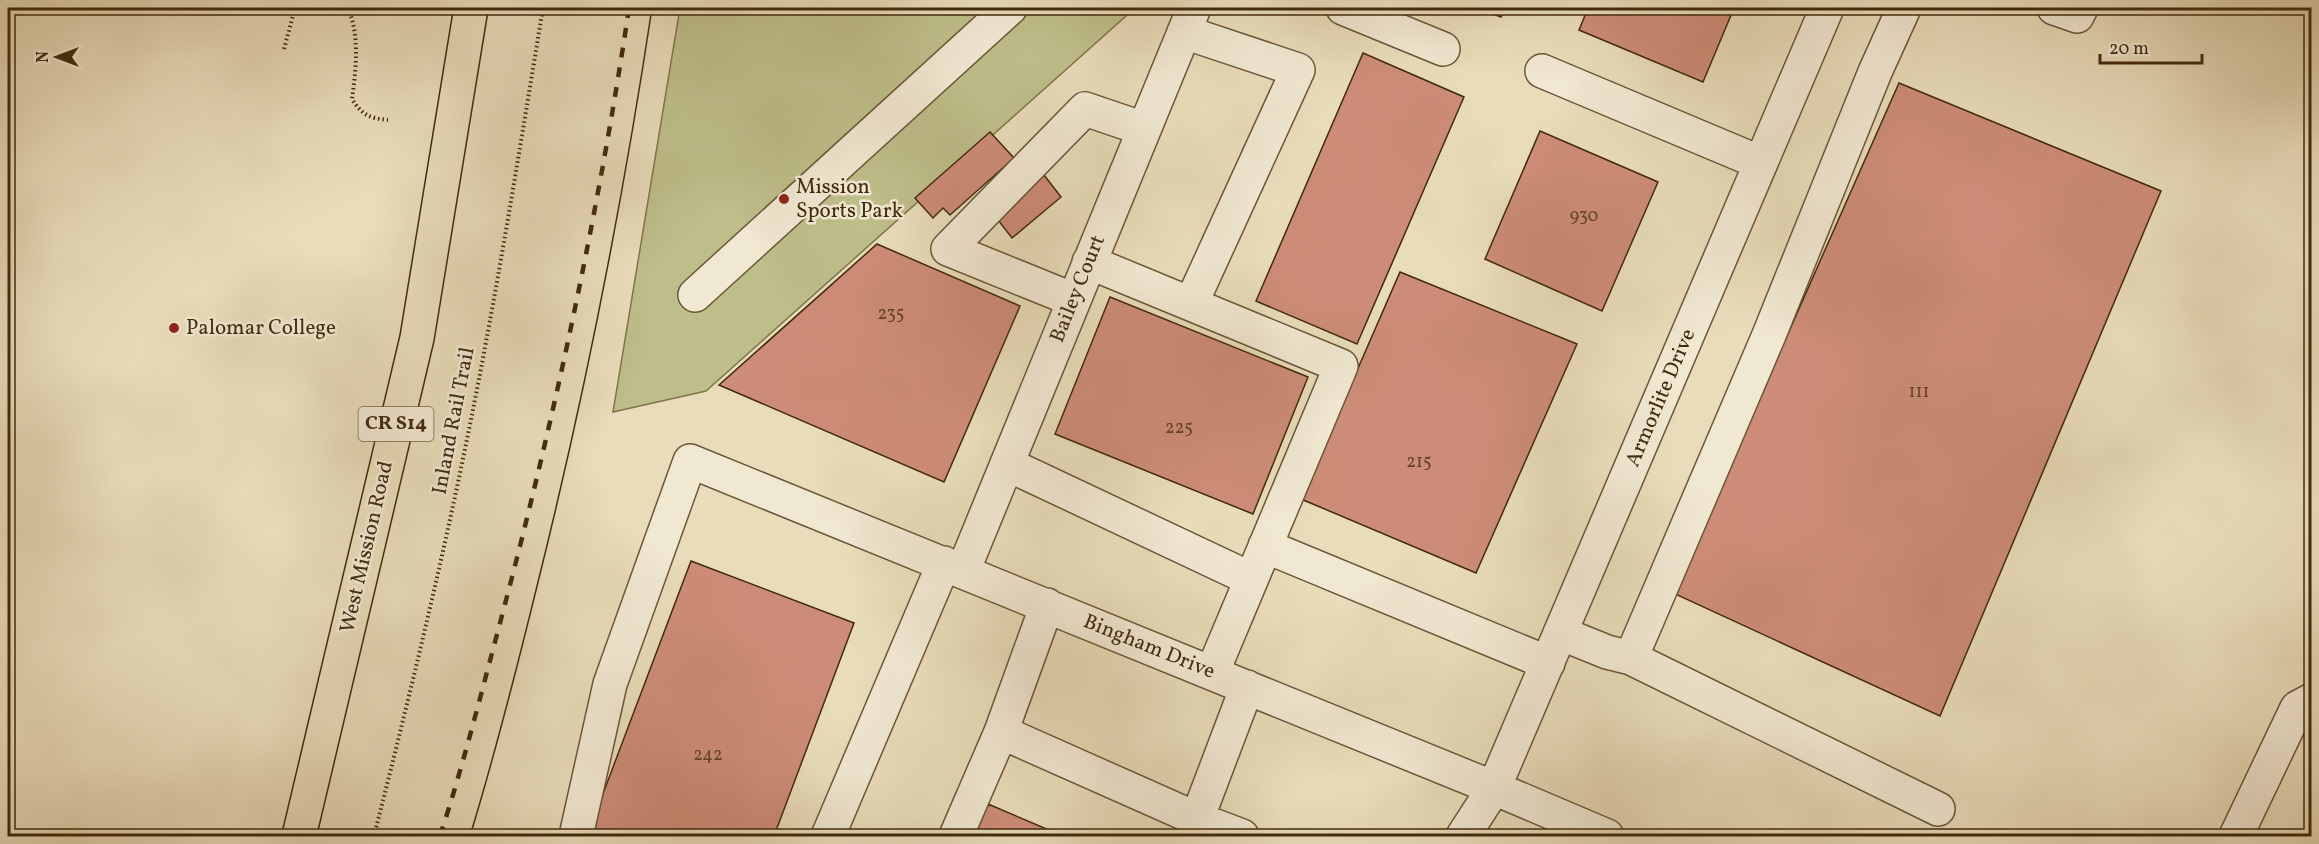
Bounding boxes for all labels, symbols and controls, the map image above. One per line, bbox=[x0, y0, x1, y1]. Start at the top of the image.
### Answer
north arrow bbox=[27, 27, 87, 87]
scale bar bbox=[2100, 27, 2202, 65]
text: 20 m bbox=[2109, 37, 2149, 62]
text: N bbox=[33, 51, 55, 63]
place label: Mission Sports Park bbox=[796, 173, 904, 226]
marker: Mission Sports Park bbox=[777, 192, 791, 206]
house number: 930 bbox=[1570, 204, 1599, 229]
street label: Bailey Court bbox=[1043, 231, 1113, 347]
house number: 235 bbox=[877, 302, 905, 327]
place label: Palomar College bbox=[186, 314, 336, 343]
marker: Palomar College bbox=[167, 321, 181, 335]
street label: Armorlite Drive bbox=[1619, 324, 1703, 471]
street label: Inland Rail Trail bbox=[425, 345, 483, 497]
house number: 111 bbox=[1909, 380, 1929, 405]
road number: CR S14 bbox=[358, 407, 434, 441]
house number: 225 bbox=[1165, 416, 1193, 441]
house number: 215 bbox=[1406, 450, 1432, 475]
street label: West Mission Road bbox=[333, 458, 401, 636]
street label: Bingham Drive bbox=[1079, 607, 1219, 687]
house number: 242 bbox=[693, 743, 723, 768]

